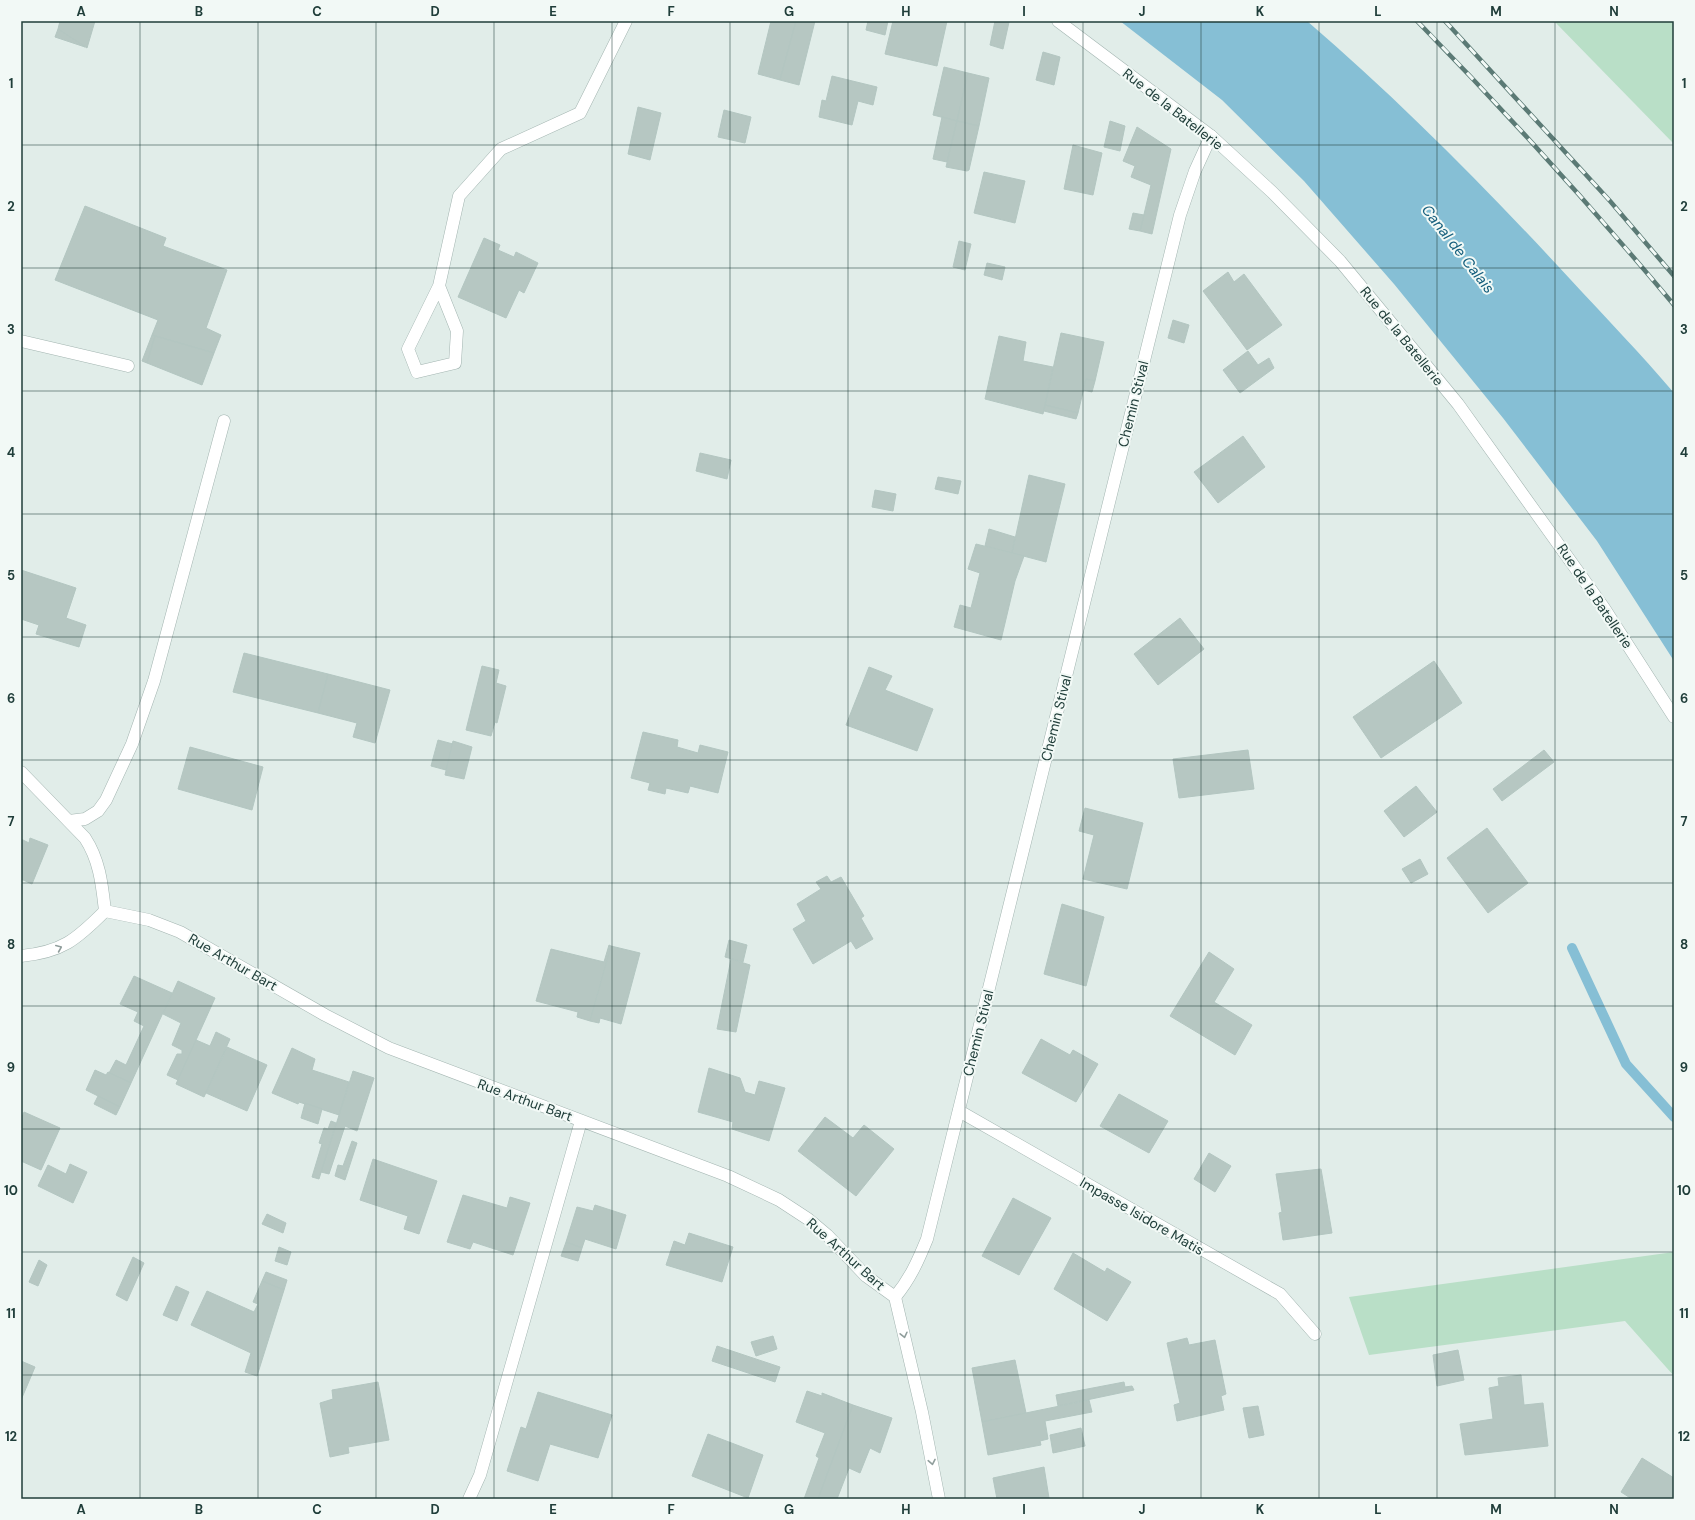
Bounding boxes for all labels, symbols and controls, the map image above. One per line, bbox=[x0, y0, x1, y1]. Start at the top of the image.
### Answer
text: A bbox=[76, 3, 86, 20]
text: B bbox=[195, 3, 203, 20]
text: C bbox=[312, 3, 322, 20]
text: D bbox=[430, 3, 440, 20]
text: E bbox=[549, 3, 557, 20]
text: F bbox=[667, 3, 675, 20]
text: G bbox=[784, 3, 794, 20]
text: H bbox=[901, 3, 911, 20]
text: I bbox=[1022, 3, 1026, 20]
text: J bbox=[1138, 3, 1146, 20]
text: K bbox=[1256, 3, 1265, 20]
text: L bbox=[1374, 3, 1382, 20]
text: M bbox=[1490, 3, 1502, 20]
text: N bbox=[1609, 3, 1619, 20]
street label: Rue de la Batellerie bbox=[1119, 64, 1227, 154]
text: 1 bbox=[9, 75, 13, 92]
text: 1 bbox=[1682, 75, 1686, 92]
text: 2 bbox=[7, 198, 15, 215]
text: 2 bbox=[1680, 198, 1688, 215]
water label: Canal de Calais bbox=[1417, 200, 1499, 298]
street label: Rue de la Batellerie bbox=[1356, 283, 1448, 389]
text: 3 bbox=[7, 321, 15, 338]
text: 3 bbox=[1680, 321, 1688, 338]
street label: Chemin Stival bbox=[1114, 359, 1152, 449]
text: 4 bbox=[7, 444, 15, 461]
text: 4 bbox=[1680, 444, 1688, 461]
street label: Rue de la Batellerie bbox=[1553, 540, 1637, 652]
text: 5 bbox=[7, 567, 15, 584]
text: 5 bbox=[1680, 567, 1688, 584]
street label: Chemin Stival bbox=[1037, 673, 1075, 763]
text: 6 bbox=[7, 690, 15, 707]
text: 6 bbox=[1680, 690, 1688, 707]
text: 7 bbox=[8, 813, 15, 830]
text: 7 bbox=[1681, 813, 1688, 830]
street label: Rue Arthur Bart bbox=[185, 929, 281, 995]
text: 8 bbox=[7, 936, 15, 953]
text: 8 bbox=[1680, 936, 1688, 953]
one-way arrow bbox=[54, 945, 62, 953]
street label: Chemin Stival bbox=[959, 988, 997, 1078]
text: 9 bbox=[7, 1059, 15, 1076]
text: 9 bbox=[1680, 1059, 1688, 1076]
street label: Rue Arthur Bart bbox=[475, 1074, 575, 1126]
street label: Impasse Isidore Matis bbox=[1077, 1173, 1207, 1259]
text: 10 bbox=[4, 1182, 18, 1199]
text: 10 bbox=[1677, 1182, 1691, 1199]
street label: Rue Arthur Bart bbox=[803, 1214, 889, 1294]
text: 11 bbox=[6, 1305, 16, 1322]
text: 11 bbox=[1679, 1305, 1689, 1322]
one-way arrow bbox=[899, 1332, 908, 1339]
text: 12 bbox=[5, 1428, 17, 1445]
text: 12 bbox=[1678, 1428, 1690, 1445]
one-way arrow bbox=[927, 1459, 935, 1466]
text: A bbox=[76, 1501, 86, 1518]
text: B bbox=[195, 1501, 203, 1518]
text: C bbox=[312, 1501, 322, 1518]
text: D bbox=[430, 1501, 440, 1518]
text: E bbox=[549, 1501, 557, 1518]
text: F bbox=[667, 1501, 675, 1518]
text: G bbox=[784, 1501, 794, 1518]
text: H bbox=[901, 1501, 911, 1518]
text: I bbox=[1022, 1501, 1026, 1518]
text: J bbox=[1138, 1501, 1146, 1518]
text: K bbox=[1256, 1501, 1265, 1518]
text: L bbox=[1374, 1501, 1382, 1518]
text: M bbox=[1490, 1501, 1502, 1518]
text: N bbox=[1609, 1501, 1619, 1518]

